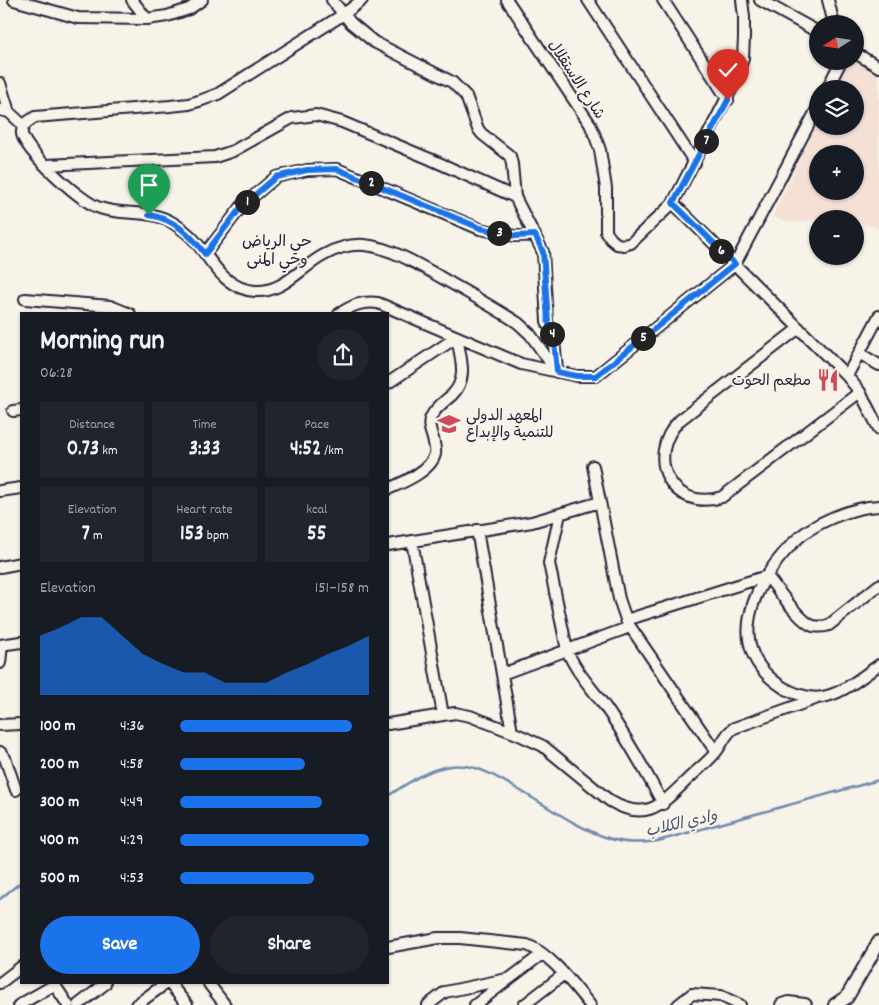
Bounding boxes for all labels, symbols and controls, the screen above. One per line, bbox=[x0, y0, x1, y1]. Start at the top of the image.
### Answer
north arrow bbox=[809, 15, 864, 70]
map controls bbox=[809, 15, 864, 265]
street label: شارع الاستقلال bbox=[541, 36, 609, 124]
pin bbox=[707, 49, 749, 100]
icon: check bbox=[714, 56, 742, 84]
button: layers bbox=[809, 80, 864, 135]
pin: 7 bbox=[694, 128, 718, 154]
text: 7 bbox=[704, 131, 709, 151]
button: + bbox=[809, 145, 864, 200]
pin bbox=[128, 164, 170, 215]
pin: 2 bbox=[358, 170, 384, 196]
icon: arrive bbox=[135, 171, 163, 199]
text: 2 bbox=[368, 173, 375, 193]
pin: 1 bbox=[234, 190, 260, 214]
text: 1 bbox=[246, 192, 249, 212]
button: − bbox=[809, 210, 864, 265]
pin: 3 bbox=[486, 220, 512, 246]
text: 3 bbox=[496, 223, 503, 243]
district label: حي الرياض وحي المنى bbox=[242, 231, 312, 273]
pin: 6 bbox=[708, 238, 734, 264]
text: 6 bbox=[718, 241, 725, 261]
pin: 4 bbox=[540, 322, 564, 346]
text: Morning run bbox=[40, 323, 164, 363]
text: 4 bbox=[550, 324, 555, 344]
pin: 5 bbox=[630, 326, 656, 350]
text: 5 bbox=[640, 328, 647, 348]
button: share bbox=[317, 329, 369, 381]
text: 06:28 bbox=[40, 362, 73, 385]
restaurant icon: مطعم الحوت bbox=[815, 367, 841, 393]
place label: مطعم الحوت bbox=[732, 371, 811, 393]
place label: المعهد الدولي للتنمية والإبداع bbox=[466, 406, 553, 445]
school or university icon: المعهد الدولي للتنمية والإبداع bbox=[436, 411, 462, 437]
text: Distance bbox=[69, 415, 115, 435]
text: Time bbox=[193, 415, 216, 435]
text: Pace bbox=[304, 415, 329, 435]
text: 0.73 bbox=[67, 435, 99, 465]
text: 3:33 bbox=[189, 435, 220, 465]
text: 4:52 bbox=[290, 435, 321, 465]
text: km bbox=[99, 441, 118, 461]
text: /km bbox=[321, 441, 344, 461]
text: Elevation bbox=[68, 500, 117, 520]
text: Heart rate bbox=[176, 500, 233, 520]
text: kcal bbox=[306, 500, 327, 520]
text: 7 bbox=[82, 520, 90, 550]
text: 153 bbox=[180, 520, 204, 550]
text: 55 bbox=[307, 520, 327, 550]
text: m bbox=[90, 526, 103, 546]
text: bpm bbox=[204, 526, 229, 546]
text: Elevation bbox=[40, 577, 96, 600]
text: 151–158 m bbox=[315, 577, 369, 600]
text: 100 m bbox=[40, 715, 76, 738]
text: 4:36 bbox=[120, 715, 144, 738]
text: 200 m bbox=[40, 753, 79, 776]
text: 4:58 bbox=[120, 753, 143, 776]
text: 300 m bbox=[40, 791, 79, 814]
text: 4:49 bbox=[120, 791, 143, 814]
water label: وادي الكلاب bbox=[643, 805, 720, 844]
text: 400 m bbox=[40, 829, 79, 852]
text: 4:29 bbox=[120, 829, 144, 852]
text: 500 m bbox=[40, 867, 80, 890]
text: 4:53 bbox=[120, 867, 144, 890]
button: Save bbox=[40, 916, 200, 974]
button: Share bbox=[210, 916, 369, 974]

